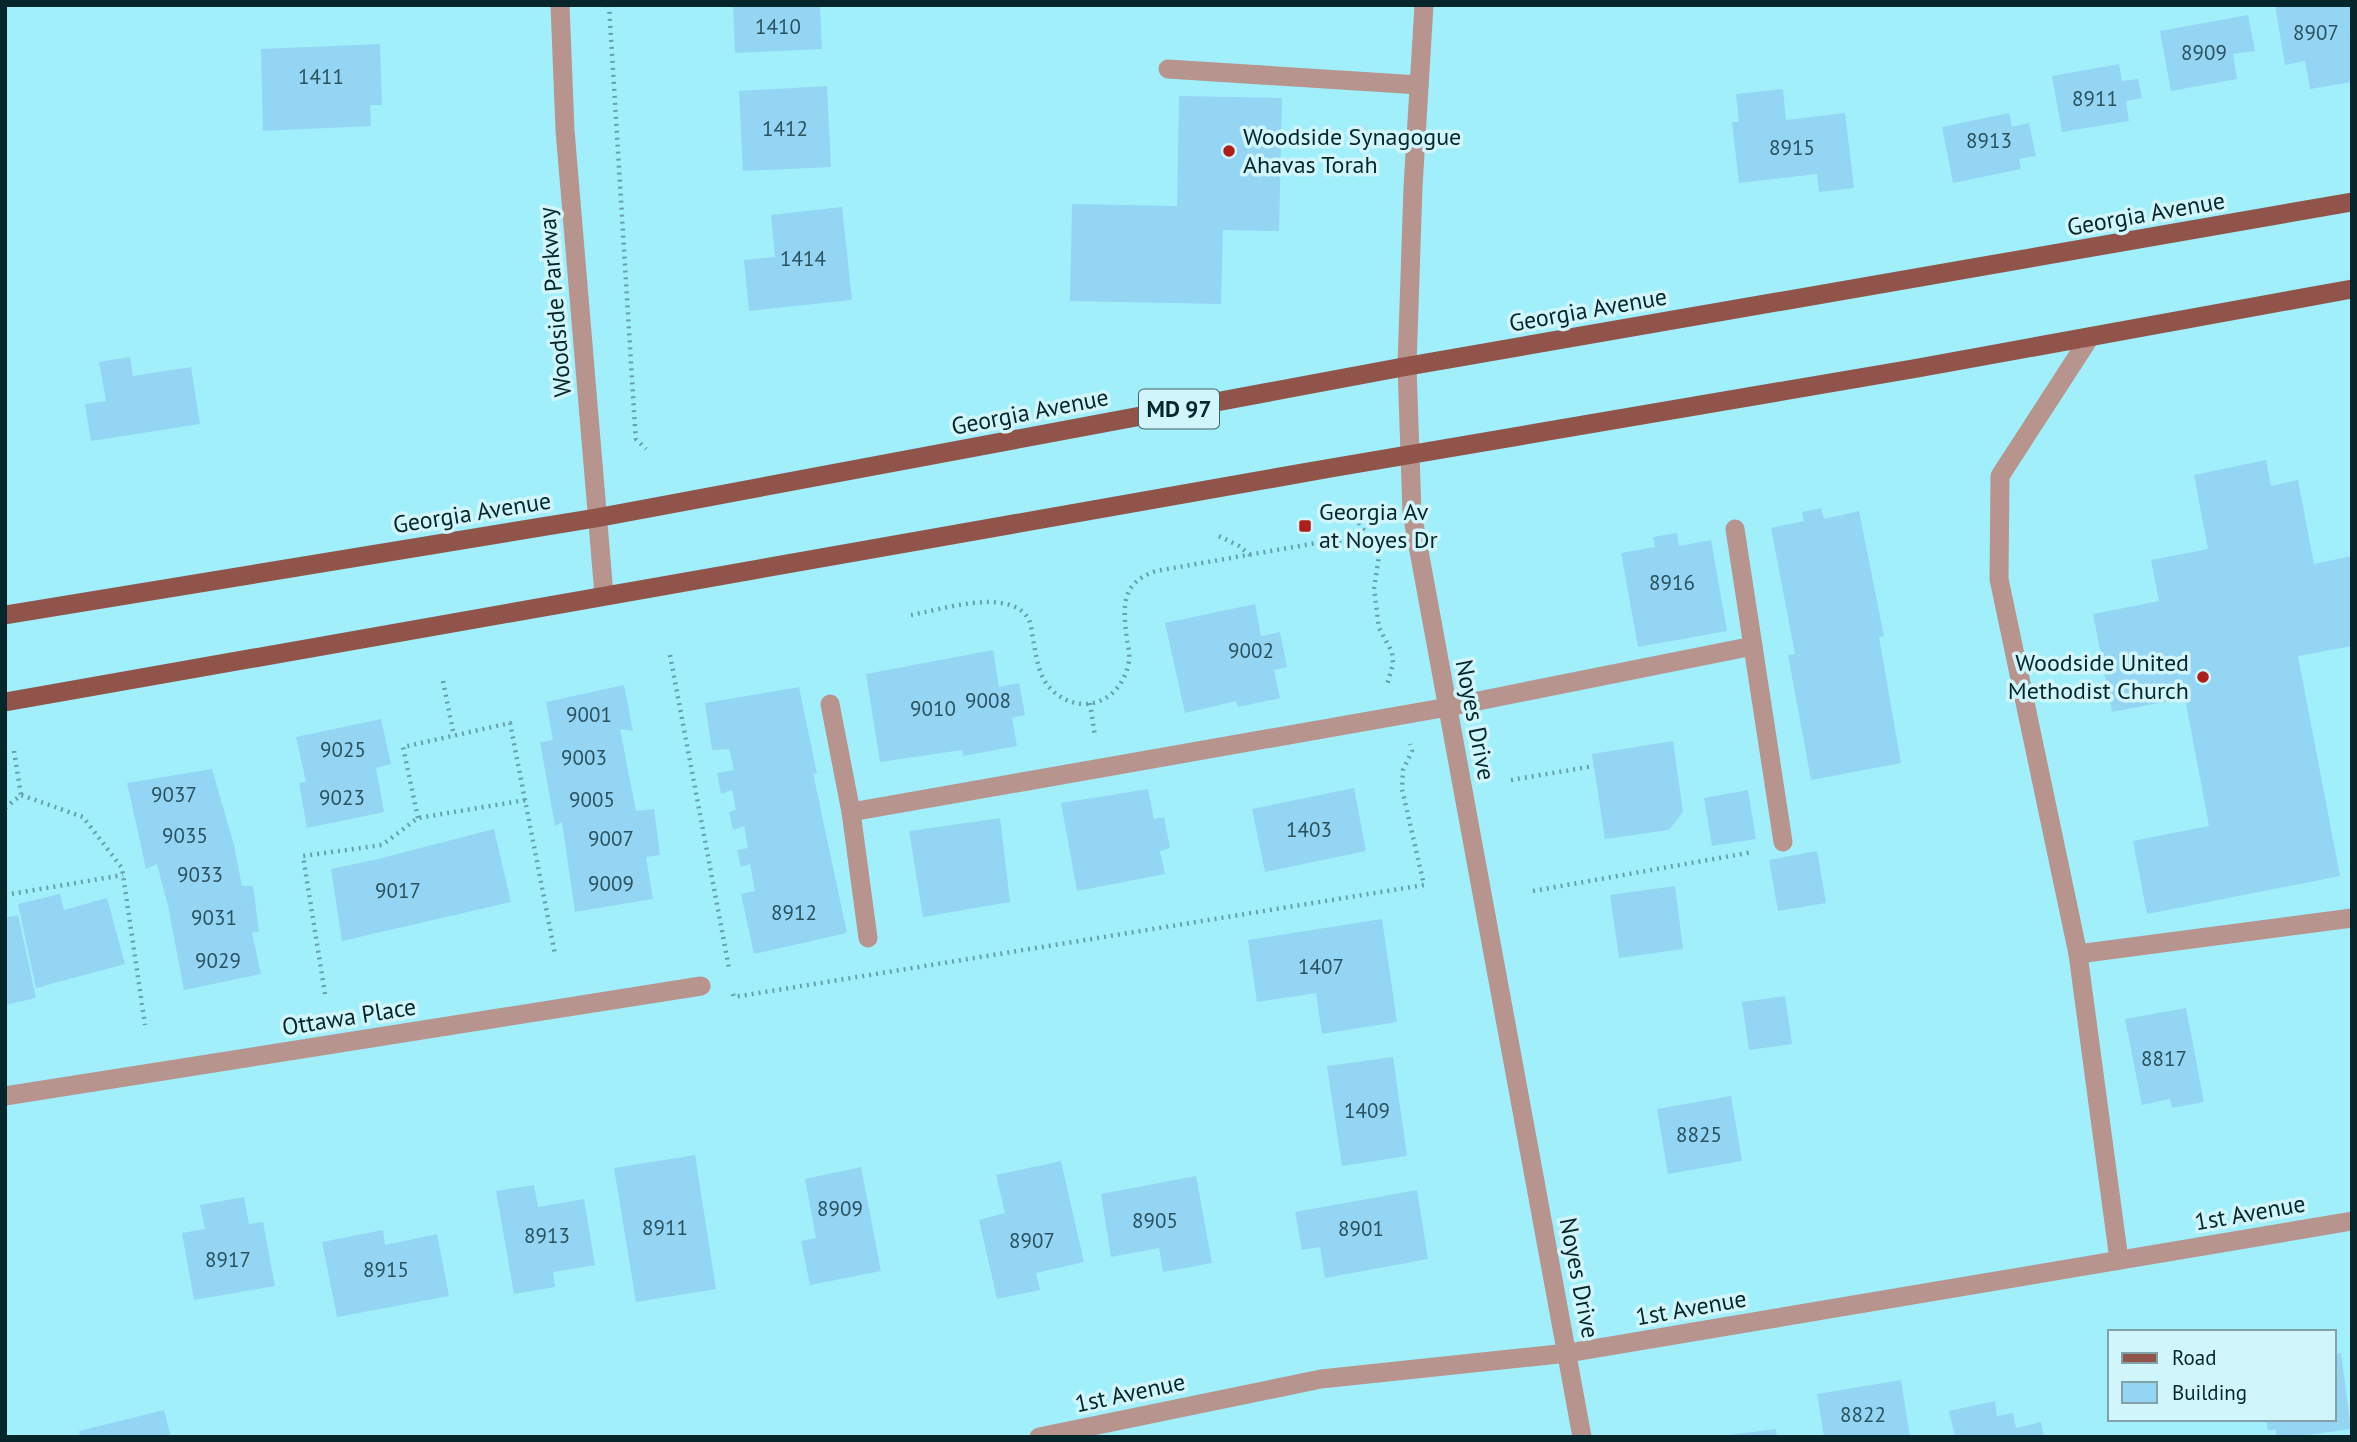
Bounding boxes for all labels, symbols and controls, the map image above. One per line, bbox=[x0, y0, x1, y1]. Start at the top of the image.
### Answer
house number: 1410 bbox=[755, 13, 801, 40]
house number: 8907 bbox=[2293, 19, 2339, 46]
house number: 8909 bbox=[2181, 39, 2227, 66]
house number: 1411 bbox=[298, 63, 344, 90]
house number: 8911 bbox=[2072, 85, 2118, 112]
house number: 1412 bbox=[762, 115, 808, 142]
place label: Woodside Synagogue Ahavas Torah bbox=[1243, 121, 1461, 180]
house number: 8913 bbox=[1966, 127, 2012, 154]
house number: 8915 bbox=[1769, 134, 1815, 161]
marker: Woodside Synagogue Ahavas Torah bbox=[1221, 143, 1237, 159]
street label: Georgia Avenue bbox=[2065, 184, 2227, 243]
street label: Woodside Parkway bbox=[531, 206, 578, 398]
house number: 1414 bbox=[780, 245, 826, 272]
street label: Georgia Avenue bbox=[1507, 280, 1669, 339]
street label: Georgia Avenue bbox=[949, 381, 1111, 442]
road number: MD 97 bbox=[1139, 390, 1219, 428]
street label: Georgia Avenue bbox=[391, 485, 553, 540]
place label: Georgia Av at Noyes Dr bbox=[1319, 496, 1438, 555]
marker: Georgia Av at Noyes Dr bbox=[1297, 518, 1313, 534]
house number: 8916 bbox=[1649, 569, 1695, 596]
house number: 9002 bbox=[1228, 637, 1274, 664]
place label: Woodside United Methodist Church bbox=[2008, 647, 2189, 706]
street label: Noyes Drive bbox=[1449, 657, 1502, 783]
marker: Woodside United Methodist Church bbox=[2195, 669, 2211, 685]
house number: 9008 bbox=[965, 687, 1011, 714]
house number: 9010 bbox=[910, 695, 956, 722]
house number: 9001 bbox=[566, 701, 612, 728]
house number: 9025 bbox=[320, 736, 366, 763]
house number: 9003 bbox=[561, 744, 607, 771]
house number: 9037 bbox=[151, 781, 197, 808]
house number: 9023 bbox=[319, 784, 365, 811]
house number: 9005 bbox=[569, 786, 615, 813]
house number: 1403 bbox=[1286, 816, 1332, 843]
house number: 9035 bbox=[162, 822, 208, 849]
house number: 9007 bbox=[588, 825, 634, 852]
house number: 9033 bbox=[177, 861, 223, 888]
house number: 9009 bbox=[588, 870, 634, 897]
house number: 9017 bbox=[375, 877, 421, 904]
house number: 8912 bbox=[771, 899, 817, 926]
house number: 9031 bbox=[191, 904, 237, 931]
house number: 9029 bbox=[195, 947, 241, 974]
house number: 1407 bbox=[1298, 953, 1344, 980]
street label: Ottawa Place bbox=[280, 991, 418, 1042]
house number: 8817 bbox=[2141, 1045, 2187, 1072]
house number: 1409 bbox=[1344, 1097, 1390, 1124]
house number: 8825 bbox=[1676, 1121, 1722, 1148]
street label: 1st Avenue bbox=[2192, 1188, 2308, 1237]
house number: 8909 bbox=[817, 1195, 863, 1222]
house number: 8905 bbox=[1132, 1207, 1178, 1234]
house number: 8911 bbox=[642, 1214, 688, 1241]
house number: 8901 bbox=[1338, 1215, 1384, 1242]
street label: Noyes Drive bbox=[1553, 1215, 1606, 1341]
house number: 8913 bbox=[524, 1222, 570, 1249]
house number: 8907 bbox=[1009, 1227, 1055, 1254]
house number: 8917 bbox=[205, 1246, 251, 1273]
house number: 8915 bbox=[363, 1256, 409, 1283]
street label: 1st Avenue bbox=[1633, 1283, 1749, 1332]
legend bbox=[2108, 1330, 2336, 1421]
text: Road bbox=[2172, 1344, 2216, 1371]
street label: 1st Avenue bbox=[1072, 1366, 1188, 1419]
text: Building bbox=[2172, 1379, 2247, 1406]
house number: 8822 bbox=[1840, 1401, 1886, 1428]

